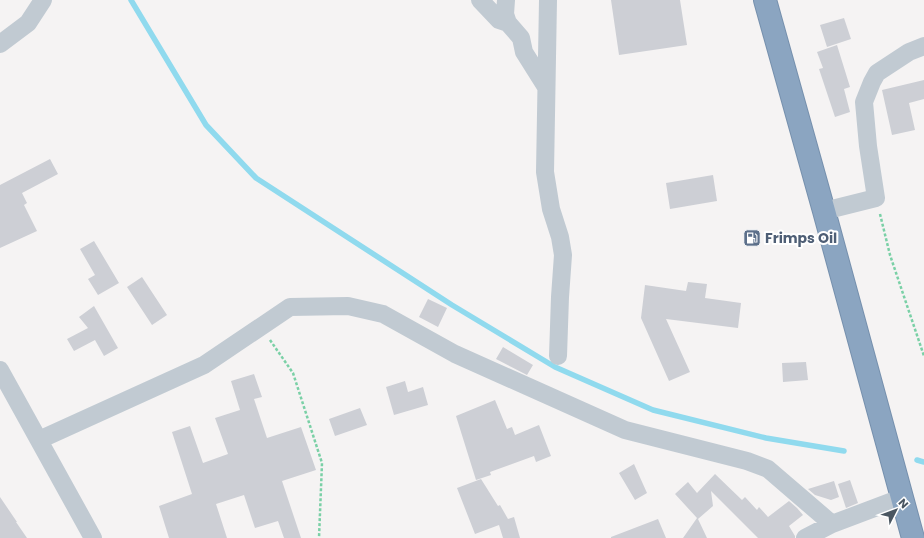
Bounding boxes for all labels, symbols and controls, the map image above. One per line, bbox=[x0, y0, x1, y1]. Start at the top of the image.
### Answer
fuel station icon: Frimps Oil bbox=[742, 228, 762, 248]
place label: Frimps Oil bbox=[765, 228, 837, 248]
north arrow bbox=[876, 490, 916, 530]
text: N bbox=[895, 495, 912, 512]

